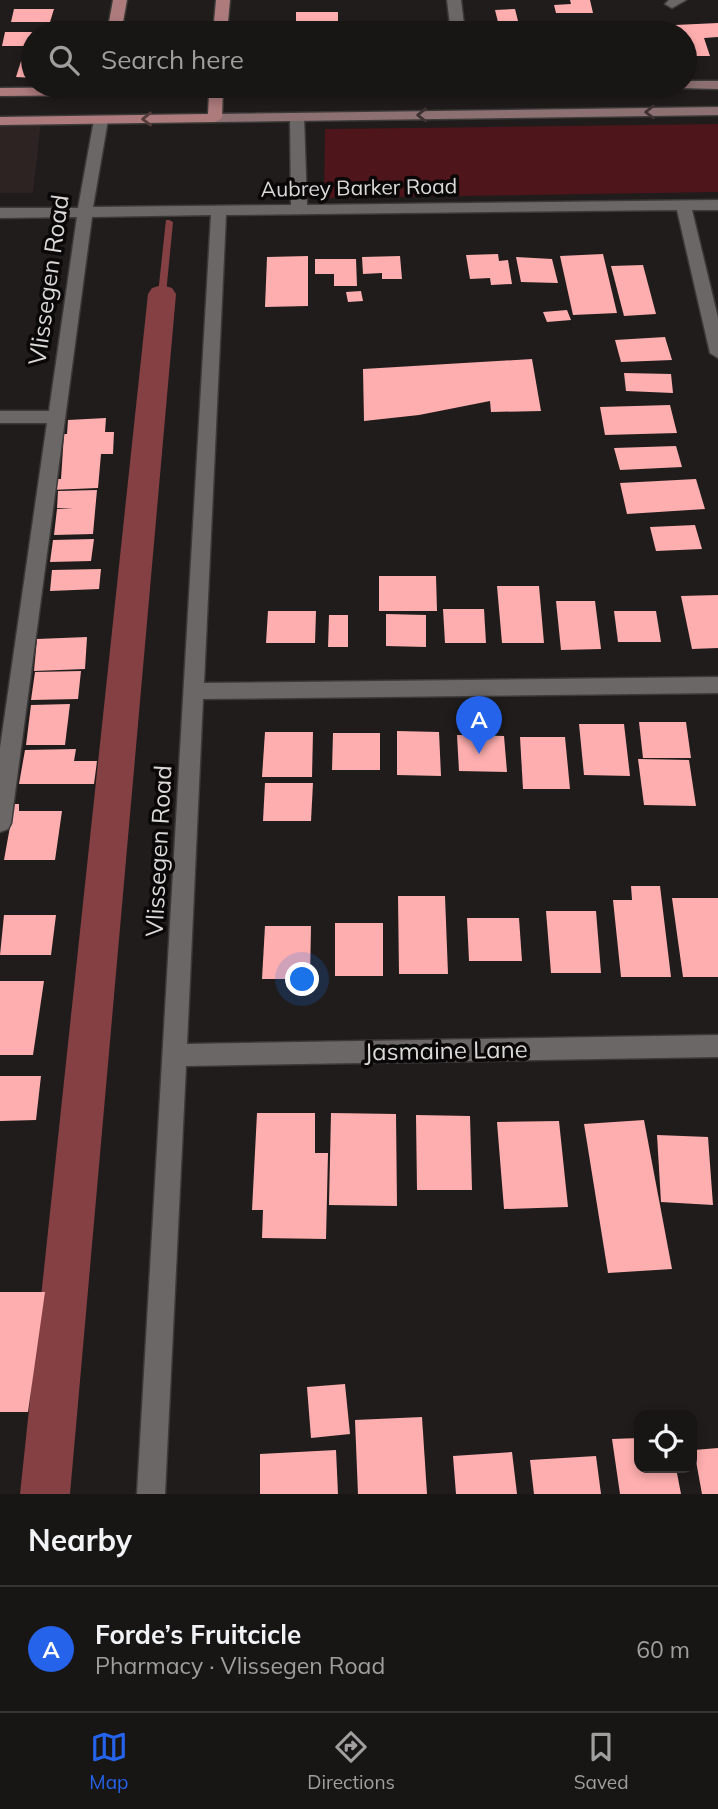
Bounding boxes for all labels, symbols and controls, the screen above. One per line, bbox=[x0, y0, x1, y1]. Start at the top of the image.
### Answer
search box bbox=[21, 21, 697, 98]
icon: search bbox=[45, 41, 83, 79]
text: Search here bbox=[101, 43, 244, 76]
one-way arrow bbox=[644, 105, 655, 120]
one-way arrow bbox=[417, 108, 428, 123]
one-way arrow bbox=[141, 111, 152, 127]
street label: Aubrey Barker Road bbox=[260, 172, 458, 202]
street label: Vlissegen Road bbox=[21, 193, 75, 367]
pin: A bbox=[456, 696, 502, 754]
street label: Vlissegen Road bbox=[139, 764, 177, 937]
your location bbox=[285, 962, 319, 996]
street label: Jasmaine Lane bbox=[364, 1034, 528, 1066]
map controls bbox=[634, 1410, 697, 1473]
button: locate bbox=[634, 1410, 697, 1473]
text: Nearby bbox=[28, 1521, 132, 1559]
text: Forde’s Fruitcicle bbox=[95, 1618, 301, 1651]
text: A bbox=[42, 1635, 60, 1664]
text: 60 m bbox=[636, 1635, 690, 1664]
text: Pharmacy · Vlissegen Road bbox=[95, 1651, 385, 1680]
tab: Map bbox=[89, 1728, 128, 1794]
tab: Directions bbox=[307, 1728, 395, 1794]
tab: Saved bbox=[574, 1728, 629, 1794]

